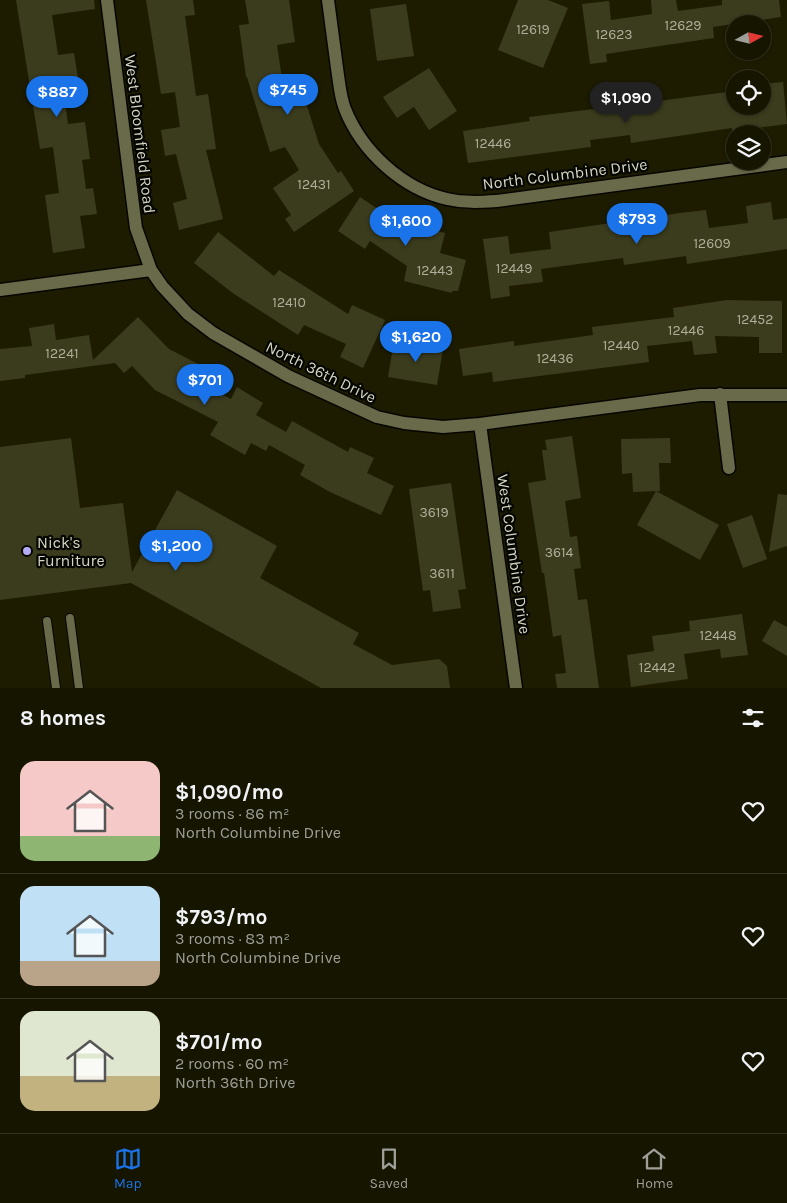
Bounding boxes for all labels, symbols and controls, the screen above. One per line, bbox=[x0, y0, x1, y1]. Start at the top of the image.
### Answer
north arrow bbox=[726, 15, 771, 60]
map controls bbox=[726, 15, 771, 170]
house number: 12629 bbox=[665, 17, 702, 34]
house number: 12619 bbox=[516, 21, 550, 38]
house number: 12623 bbox=[595, 26, 633, 43]
street label: West Bloomfield Road bbox=[121, 53, 159, 215]
button: locate bbox=[726, 70, 771, 115]
pin: $745 bbox=[258, 74, 318, 116]
pin: $887 bbox=[27, 76, 87, 118]
text: $745 bbox=[269, 80, 307, 99]
text: $887 bbox=[37, 82, 77, 101]
pin: $1,090 bbox=[585, 82, 667, 124]
text: $1,090 bbox=[601, 88, 651, 107]
button: layers bbox=[726, 125, 771, 170]
house number: 12446 bbox=[475, 135, 511, 152]
street label: North Columbine Drive bbox=[481, 154, 649, 194]
house number: 12431 bbox=[297, 176, 331, 193]
pin: $793 bbox=[607, 202, 667, 245]
pin: $1,600 bbox=[365, 204, 447, 247]
text: $793 bbox=[618, 209, 656, 228]
text: $1,600 bbox=[381, 211, 431, 230]
house number: 12609 bbox=[693, 235, 731, 252]
house number: 12449 bbox=[496, 260, 532, 277]
house number: 12443 bbox=[417, 262, 453, 279]
house number: 12410 bbox=[272, 294, 306, 311]
house number: 12452 bbox=[737, 311, 773, 328]
pin: $1,620 bbox=[375, 320, 457, 363]
house number: 12446 bbox=[668, 322, 704, 339]
text: $1,620 bbox=[391, 327, 441, 346]
street label: North 36th Drive bbox=[263, 337, 379, 407]
house number: 12440 bbox=[603, 337, 639, 354]
house number: 12241 bbox=[45, 345, 79, 362]
house number: 12436 bbox=[537, 350, 573, 367]
pin: $701 bbox=[175, 364, 235, 406]
text: $701 bbox=[188, 370, 222, 389]
street label: West Columbine Drive bbox=[493, 473, 535, 635]
house number: 3619 bbox=[419, 504, 449, 521]
pin: $1,200 bbox=[135, 530, 217, 572]
place label: Nick's Furniture bbox=[37, 533, 105, 570]
text: $1,200 bbox=[151, 536, 201, 555]
house number: 3614 bbox=[545, 544, 574, 561]
marker: Nick's Furniture bbox=[21, 545, 33, 557]
house number: 3611 bbox=[429, 565, 455, 582]
house number: 12448 bbox=[700, 627, 736, 644]
house number: 12442 bbox=[639, 659, 675, 676]
icon: filters bbox=[739, 704, 767, 732]
text: 8 homes bbox=[20, 706, 106, 730]
text: $1,090/mo bbox=[175, 780, 283, 804]
icon: home bbox=[60, 781, 120, 841]
icon: heart bbox=[739, 797, 767, 825]
text: 3 rooms · 86 m² bbox=[175, 804, 290, 823]
text: North Columbine Drive bbox=[175, 823, 341, 842]
text: $793/mo bbox=[175, 905, 268, 929]
icon: home bbox=[60, 906, 120, 966]
icon: heart bbox=[739, 922, 767, 950]
text: 3 rooms · 83 m² bbox=[175, 929, 290, 948]
text: North Columbine Drive bbox=[175, 948, 341, 967]
text: $701/mo bbox=[175, 1030, 262, 1054]
icon: home bbox=[60, 1031, 120, 1091]
icon: heart bbox=[739, 1047, 767, 1075]
text: 2 rooms · 60 m² bbox=[175, 1054, 289, 1073]
text: North 36th Drive bbox=[175, 1073, 295, 1092]
tab: Map bbox=[114, 1145, 142, 1192]
tab: Saved bbox=[369, 1145, 408, 1192]
tab: Home bbox=[636, 1145, 673, 1192]

